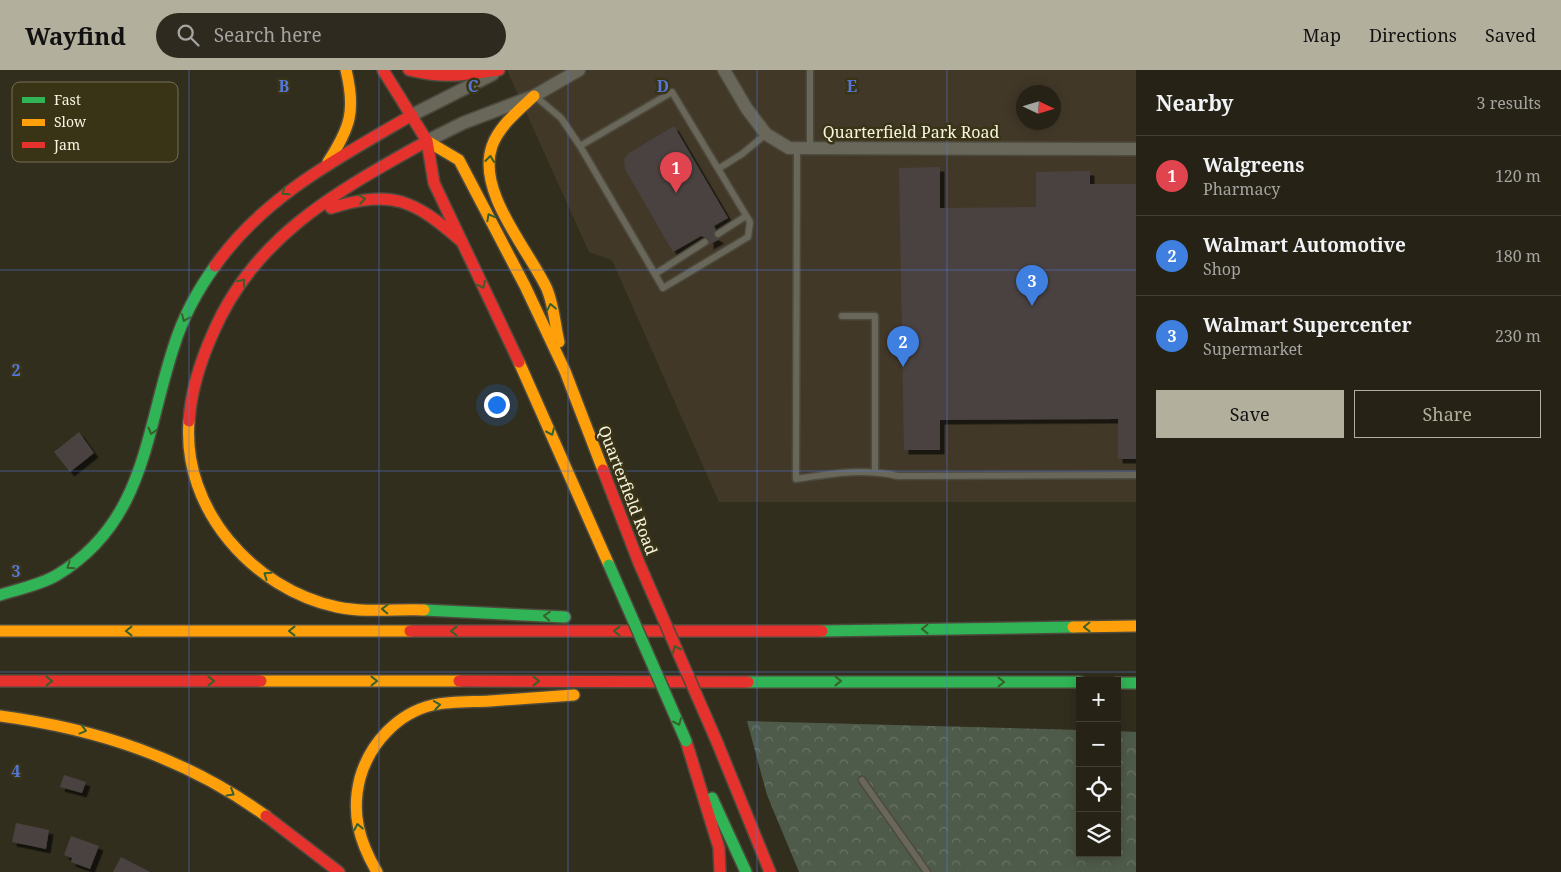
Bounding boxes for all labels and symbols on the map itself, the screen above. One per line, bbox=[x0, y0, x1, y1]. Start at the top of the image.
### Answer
text: B bbox=[279, 75, 290, 97]
text: C bbox=[468, 75, 479, 97]
text: D bbox=[657, 75, 669, 97]
text: E bbox=[847, 75, 857, 97]
legend bbox=[12, 82, 178, 162]
north arrow bbox=[1016, 85, 1061, 130]
text: Fast bbox=[54, 90, 81, 109]
text: Slow bbox=[54, 112, 87, 131]
street label: Quarterfield Park Road bbox=[823, 121, 1000, 143]
text: Jam bbox=[53, 135, 80, 154]
pin: 1 bbox=[660, 152, 692, 193]
one-way arrow bbox=[484, 155, 495, 163]
one-way arrow bbox=[281, 186, 291, 195]
one-way arrow bbox=[357, 194, 366, 204]
one-way arrow bbox=[486, 214, 496, 223]
pin: 3 bbox=[1016, 265, 1048, 306]
one-way arrow bbox=[236, 279, 244, 288]
one-way arrow bbox=[476, 280, 487, 289]
one-way arrow bbox=[547, 302, 557, 311]
one-way arrow bbox=[180, 313, 191, 322]
pin: 2 bbox=[887, 326, 919, 367]
text: 2 bbox=[11, 359, 21, 381]
your location bbox=[484, 392, 510, 418]
street label: Quarterfield Road bbox=[593, 422, 663, 558]
one-way arrow bbox=[147, 427, 158, 436]
one-way arrow bbox=[545, 427, 556, 436]
text: 3 bbox=[11, 560, 21, 582]
one-way arrow bbox=[66, 560, 75, 569]
one-way arrow bbox=[263, 572, 273, 581]
one-way arrow bbox=[381, 604, 389, 615]
one-way arrow bbox=[543, 611, 551, 622]
one-way arrow bbox=[1083, 622, 1091, 632]
one-way arrow bbox=[921, 624, 928, 634]
one-way arrow bbox=[125, 626, 132, 636]
one-way arrow bbox=[287, 626, 295, 636]
one-way arrow bbox=[450, 626, 458, 636]
one-way arrow bbox=[612, 626, 620, 636]
one-way arrow bbox=[672, 645, 683, 654]
one-way arrow bbox=[45, 676, 53, 686]
one-way arrow bbox=[208, 676, 215, 686]
one-way arrow bbox=[370, 676, 378, 686]
one-way arrow bbox=[532, 676, 540, 686]
one-way arrow bbox=[835, 676, 843, 686]
one-way arrow bbox=[998, 677, 1005, 687]
one-way arrow bbox=[433, 701, 441, 711]
one-way arrow bbox=[671, 717, 682, 726]
one-way arrow bbox=[78, 724, 87, 735]
text: 4 bbox=[11, 760, 21, 782]
one-way arrow bbox=[226, 787, 235, 797]
one-way arrow bbox=[354, 823, 364, 832]

